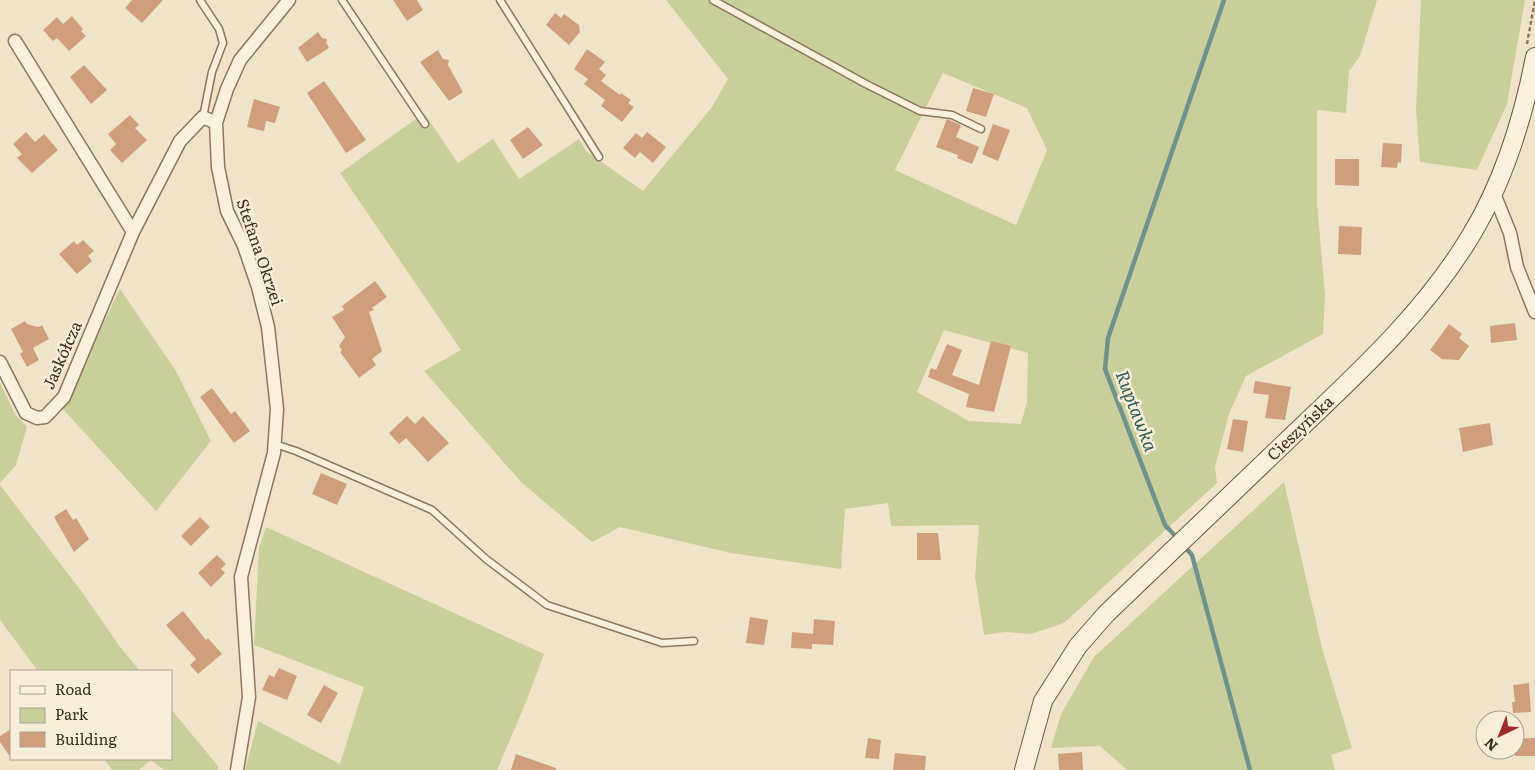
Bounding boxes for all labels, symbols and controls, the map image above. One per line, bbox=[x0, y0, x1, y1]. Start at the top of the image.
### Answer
street label: Stefana Okrzei bbox=[231, 195, 290, 308]
street label: Jaskółcza bbox=[35, 316, 87, 392]
water label: Ruptawka bbox=[1110, 366, 1165, 456]
street label: Cieszyńska bbox=[1260, 389, 1338, 465]
legend bbox=[10, 670, 172, 760]
text: Road bbox=[55, 677, 91, 700]
text: Park bbox=[55, 702, 89, 725]
north arrow bbox=[1475, 710, 1525, 760]
text: Building bbox=[55, 727, 117, 750]
text: N bbox=[1479, 734, 1502, 757]

